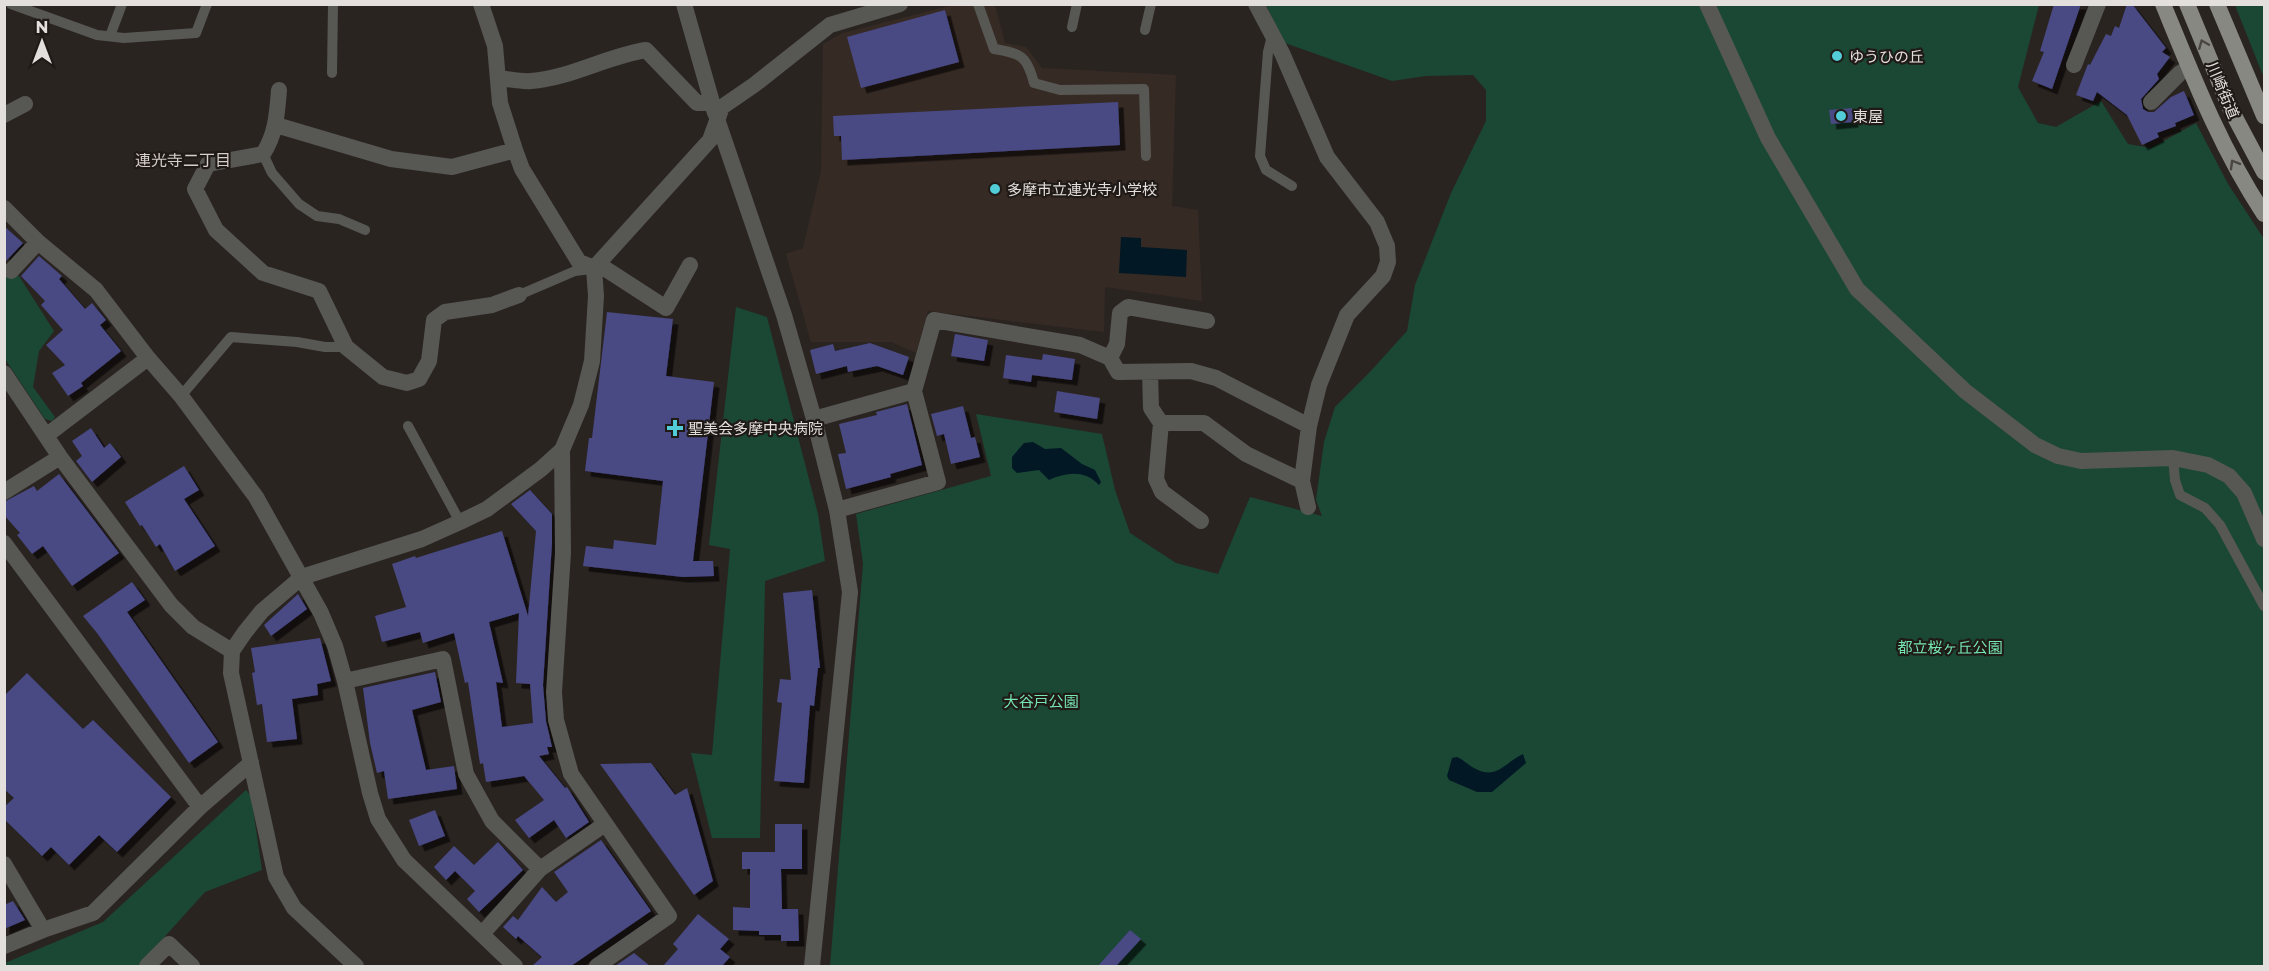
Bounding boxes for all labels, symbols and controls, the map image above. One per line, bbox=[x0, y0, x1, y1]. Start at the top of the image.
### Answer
north arrow bbox=[12, 12, 72, 72]
text: N bbox=[36, 18, 48, 37]
one-way arrow bbox=[2198, 39, 2210, 50]
place label: ゆうひの丘 bbox=[1849, 47, 1924, 66]
marker: ゆうひの丘 bbox=[1830, 49, 1844, 63]
street label: 川崎街道 bbox=[2203, 59, 2243, 121]
place label: 東屋 bbox=[1853, 107, 1883, 126]
marker: 東屋 bbox=[1834, 109, 1848, 123]
district label: 連光寺二丁目 bbox=[135, 151, 231, 170]
one-way arrow bbox=[2230, 160, 2241, 171]
place label: 多摩市立連光寺小学校 bbox=[1007, 180, 1157, 199]
marker: 多摩市立連光寺小学校 bbox=[988, 182, 1002, 196]
marker: 聖美会多摩中央病院 bbox=[666, 419, 684, 437]
place label: 聖美会多摩中央病院 bbox=[688, 419, 823, 438]
park label: 都立桜ヶ丘公園 bbox=[1897, 638, 2003, 657]
park label: 大谷戸公園 bbox=[1003, 692, 1079, 711]

